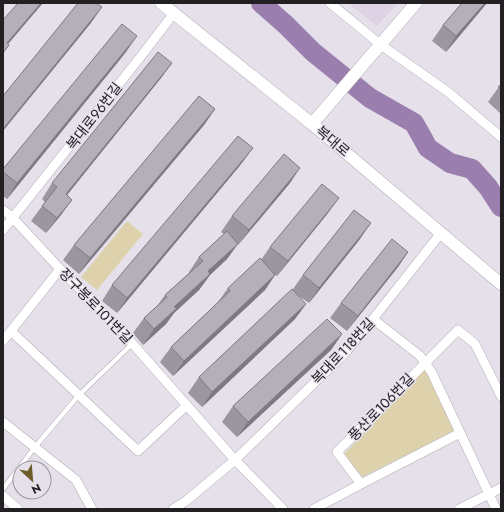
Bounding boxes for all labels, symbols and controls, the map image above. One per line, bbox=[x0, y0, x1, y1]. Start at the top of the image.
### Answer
street label: 복대로96번길 bbox=[61, 78, 127, 154]
street label: 복대로 bbox=[312, 121, 354, 161]
street label: 장구봉로101번길 bbox=[55, 264, 137, 348]
street label: 복대로118번길 bbox=[307, 313, 379, 389]
street label: 풍산로106번길 bbox=[344, 369, 418, 445]
north arrow bbox=[12, 460, 52, 500]
text: N bbox=[29, 480, 44, 498]

